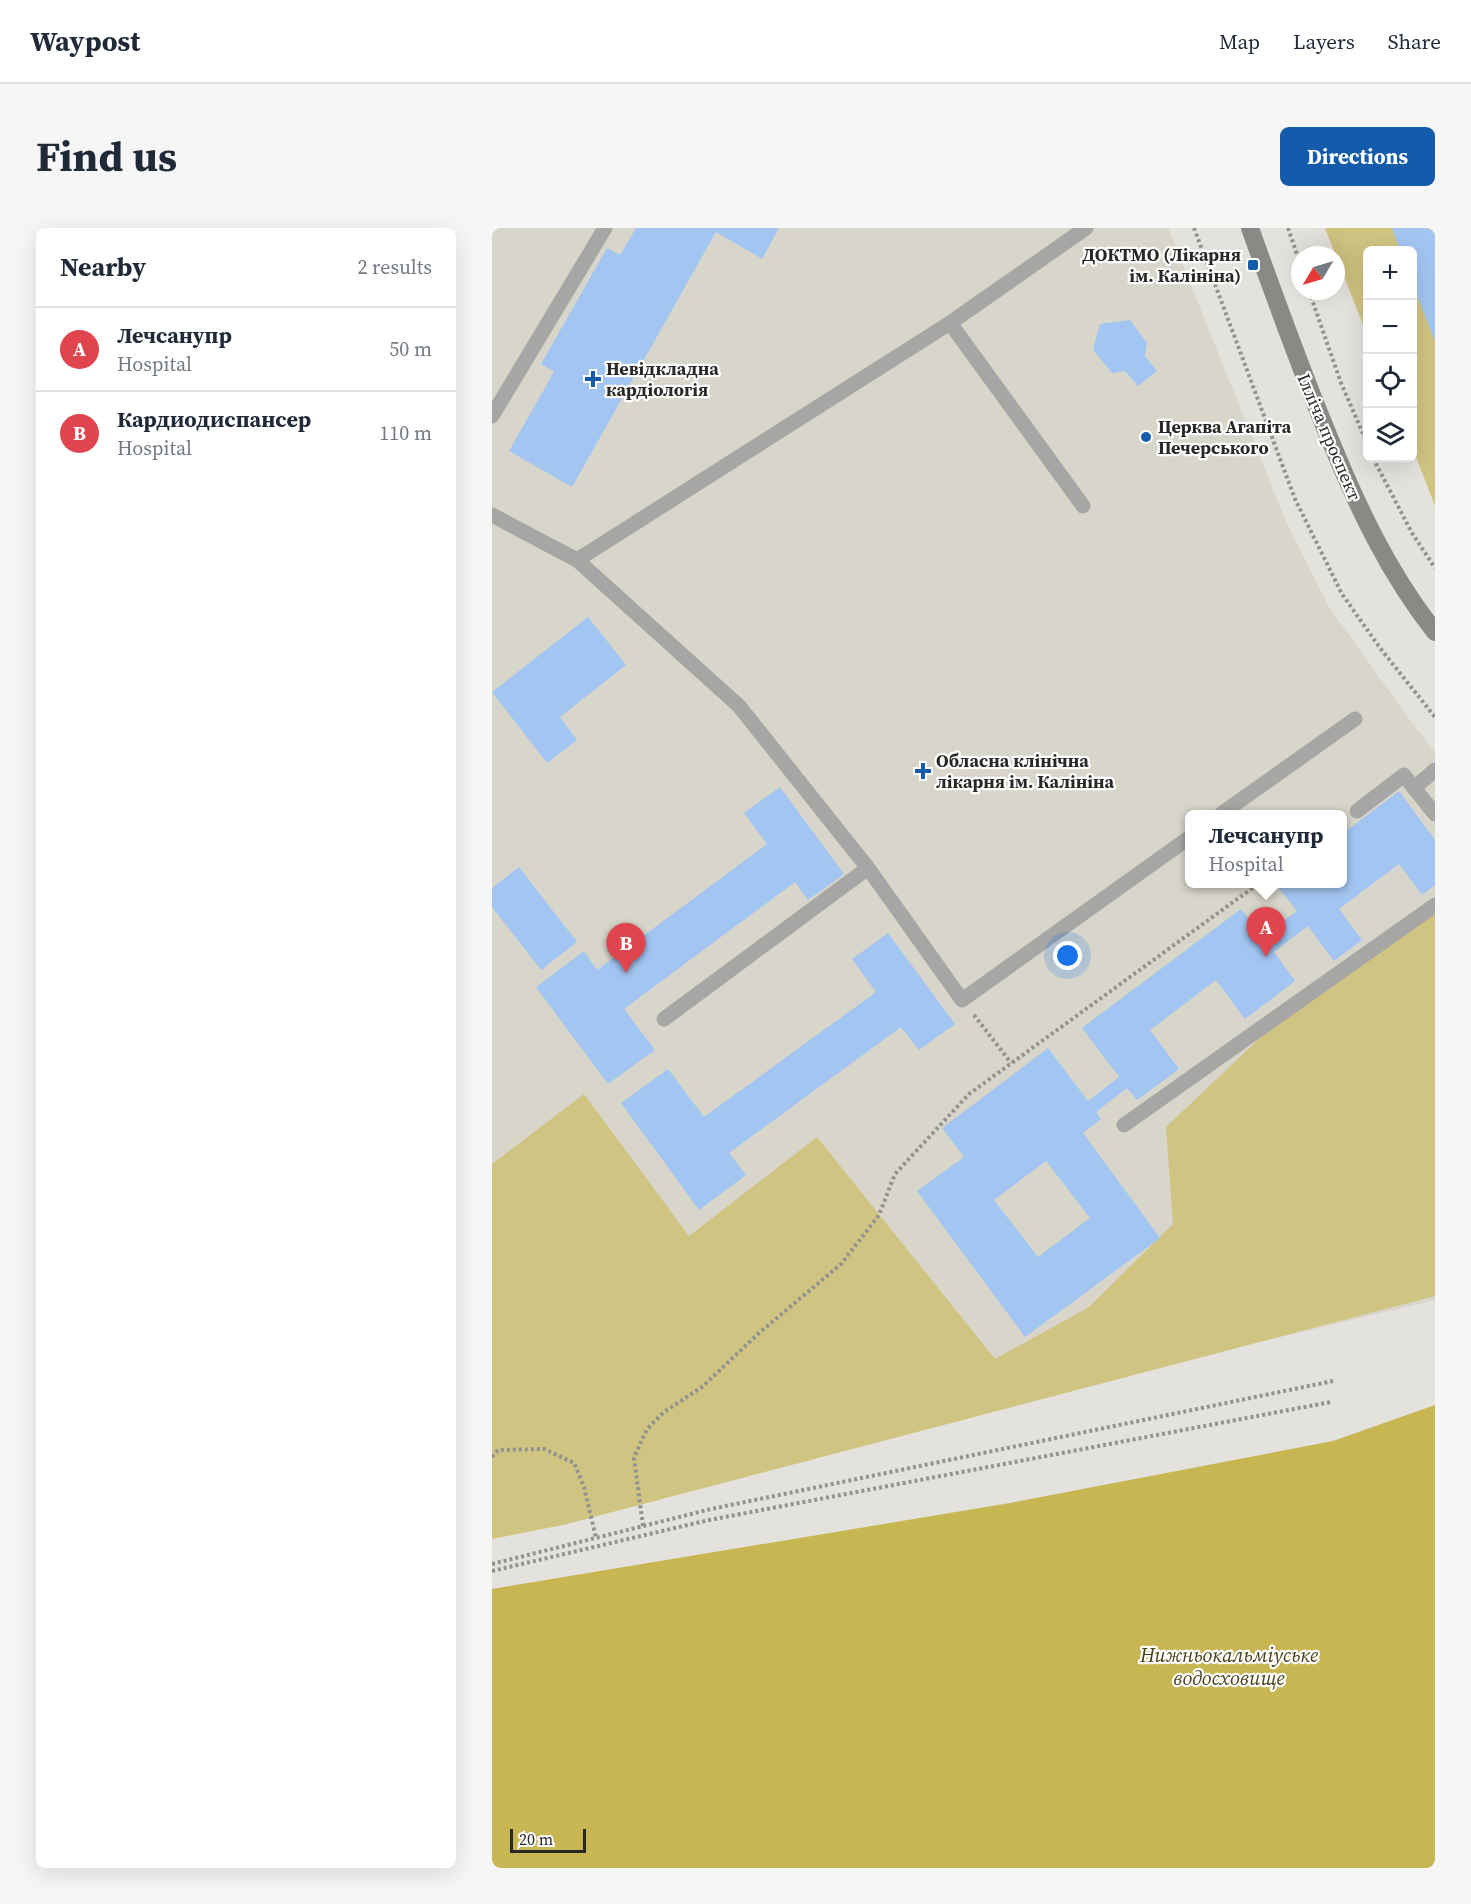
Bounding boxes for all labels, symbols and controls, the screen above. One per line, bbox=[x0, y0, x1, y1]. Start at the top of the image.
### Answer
text: Waypost bbox=[30, 22, 140, 60]
text: Map bbox=[1219, 27, 1260, 56]
text: Layers bbox=[1293, 27, 1355, 56]
text: Share bbox=[1388, 27, 1441, 56]
text: Find us bbox=[36, 127, 177, 185]
button: Directions bbox=[1280, 127, 1435, 186]
place label: ДОКТМО (Лікарня ім. Калініна) bbox=[1082, 242, 1241, 288]
north arrow bbox=[1291, 246, 1345, 300]
map controls bbox=[1363, 246, 1417, 462]
button: + bbox=[1363, 246, 1417, 300]
text: Nearby bbox=[60, 249, 146, 285]
text: 2 results bbox=[357, 253, 432, 281]
marker: ДОКТМО (Лікарня ім. Калініна) bbox=[1246, 258, 1260, 272]
button: − bbox=[1363, 300, 1417, 354]
text: Лечсанупр bbox=[117, 320, 232, 350]
text: A bbox=[73, 335, 86, 363]
text: 50 m bbox=[389, 335, 432, 363]
text: Hospital bbox=[117, 350, 192, 378]
button: locate bbox=[1363, 354, 1417, 408]
place label: Невідкладна кардіологія bbox=[606, 356, 719, 402]
marker: Невідкладна кардіологія bbox=[584, 370, 602, 388]
street label: Ілліча проспект bbox=[1291, 370, 1368, 505]
text: Кардиодиспансер bbox=[117, 404, 311, 434]
button: layers bbox=[1363, 408, 1417, 462]
place label: Церква Агапіта Печерського bbox=[1158, 414, 1292, 460]
text: B bbox=[73, 419, 86, 447]
text: 110 m bbox=[379, 419, 432, 447]
marker: Церква Агапіта Печерського bbox=[1139, 430, 1153, 444]
text: Hospital bbox=[117, 434, 192, 462]
place label: Обласна клінічна лікарня ім. Калініна bbox=[936, 748, 1115, 794]
marker: Обласна клінічна лікарня ім. Калініна bbox=[914, 762, 932, 780]
popup bbox=[1185, 810, 1347, 888]
text: Лечсанупр bbox=[1209, 820, 1323, 850]
text: Hospital bbox=[1209, 850, 1284, 878]
pin: A bbox=[1246, 908, 1286, 957]
pin: B bbox=[606, 924, 646, 973]
your location bbox=[1053, 941, 1082, 970]
water label: Нижньокальміуське водосховище bbox=[1139, 1641, 1318, 1692]
scale bar bbox=[510, 1826, 586, 1854]
text: 20 m bbox=[519, 1828, 553, 1850]

